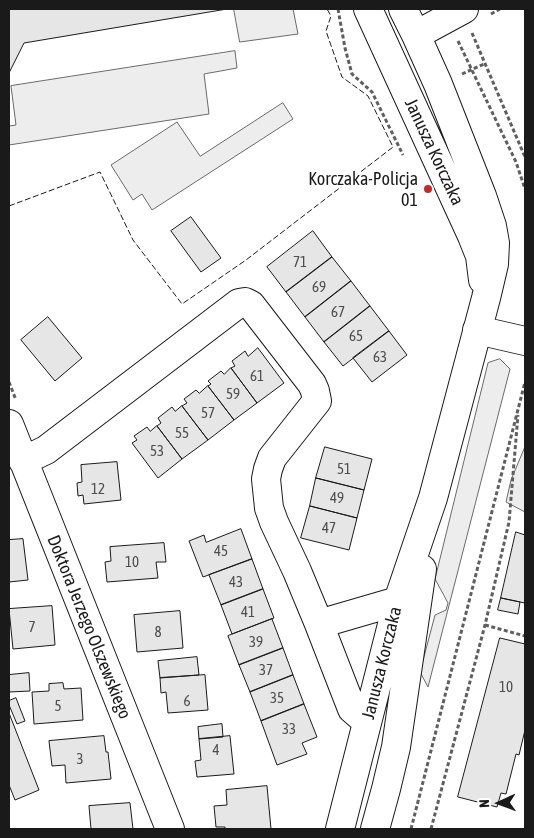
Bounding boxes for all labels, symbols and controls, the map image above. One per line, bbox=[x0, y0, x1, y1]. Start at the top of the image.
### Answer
street label: Janusza Korczaka bbox=[400, 95, 468, 209]
place label: Korczaka-Policja 01 bbox=[308, 168, 418, 210]
marker: Korczaka-Policja 01 bbox=[422, 183, 434, 195]
house number: 71 bbox=[293, 253, 307, 271]
house number: 69 bbox=[312, 278, 326, 296]
house number: 67 bbox=[331, 303, 345, 321]
house number: 65 bbox=[349, 327, 363, 345]
house number: 63 bbox=[373, 348, 387, 366]
house number: 61 bbox=[250, 367, 264, 385]
house number: 59 bbox=[226, 385, 240, 403]
house number: 57 bbox=[201, 404, 215, 422]
house number: 55 bbox=[175, 424, 189, 442]
house number: 53 bbox=[150, 442, 164, 460]
house number: 51 bbox=[337, 460, 351, 478]
house number: 12 bbox=[91, 480, 105, 498]
house number: 49 bbox=[330, 489, 344, 507]
house number: 47 bbox=[322, 519, 336, 537]
street label: Doktora Jerzego Olszewskiego bbox=[42, 532, 136, 722]
house number: 45 bbox=[214, 542, 228, 560]
house number: 10 bbox=[125, 553, 139, 571]
house number: 43 bbox=[229, 573, 243, 591]
house number: 41 bbox=[241, 603, 255, 621]
street label: Janusza Korczaka bbox=[358, 604, 406, 722]
house number: 7 bbox=[28, 618, 36, 636]
house number: 8 bbox=[154, 623, 162, 641]
house number: 39 bbox=[249, 633, 263, 651]
house number: 37 bbox=[259, 661, 273, 679]
house number: 10 bbox=[499, 678, 513, 696]
house number: 35 bbox=[270, 689, 284, 707]
house number: 6 bbox=[183, 692, 191, 710]
house number: 5 bbox=[54, 697, 62, 715]
house number: 33 bbox=[282, 720, 296, 738]
house number: 4 bbox=[212, 741, 220, 759]
house number: 3 bbox=[76, 750, 84, 768]
north arrow bbox=[474, 778, 524, 828]
text: N bbox=[476, 799, 492, 808]

